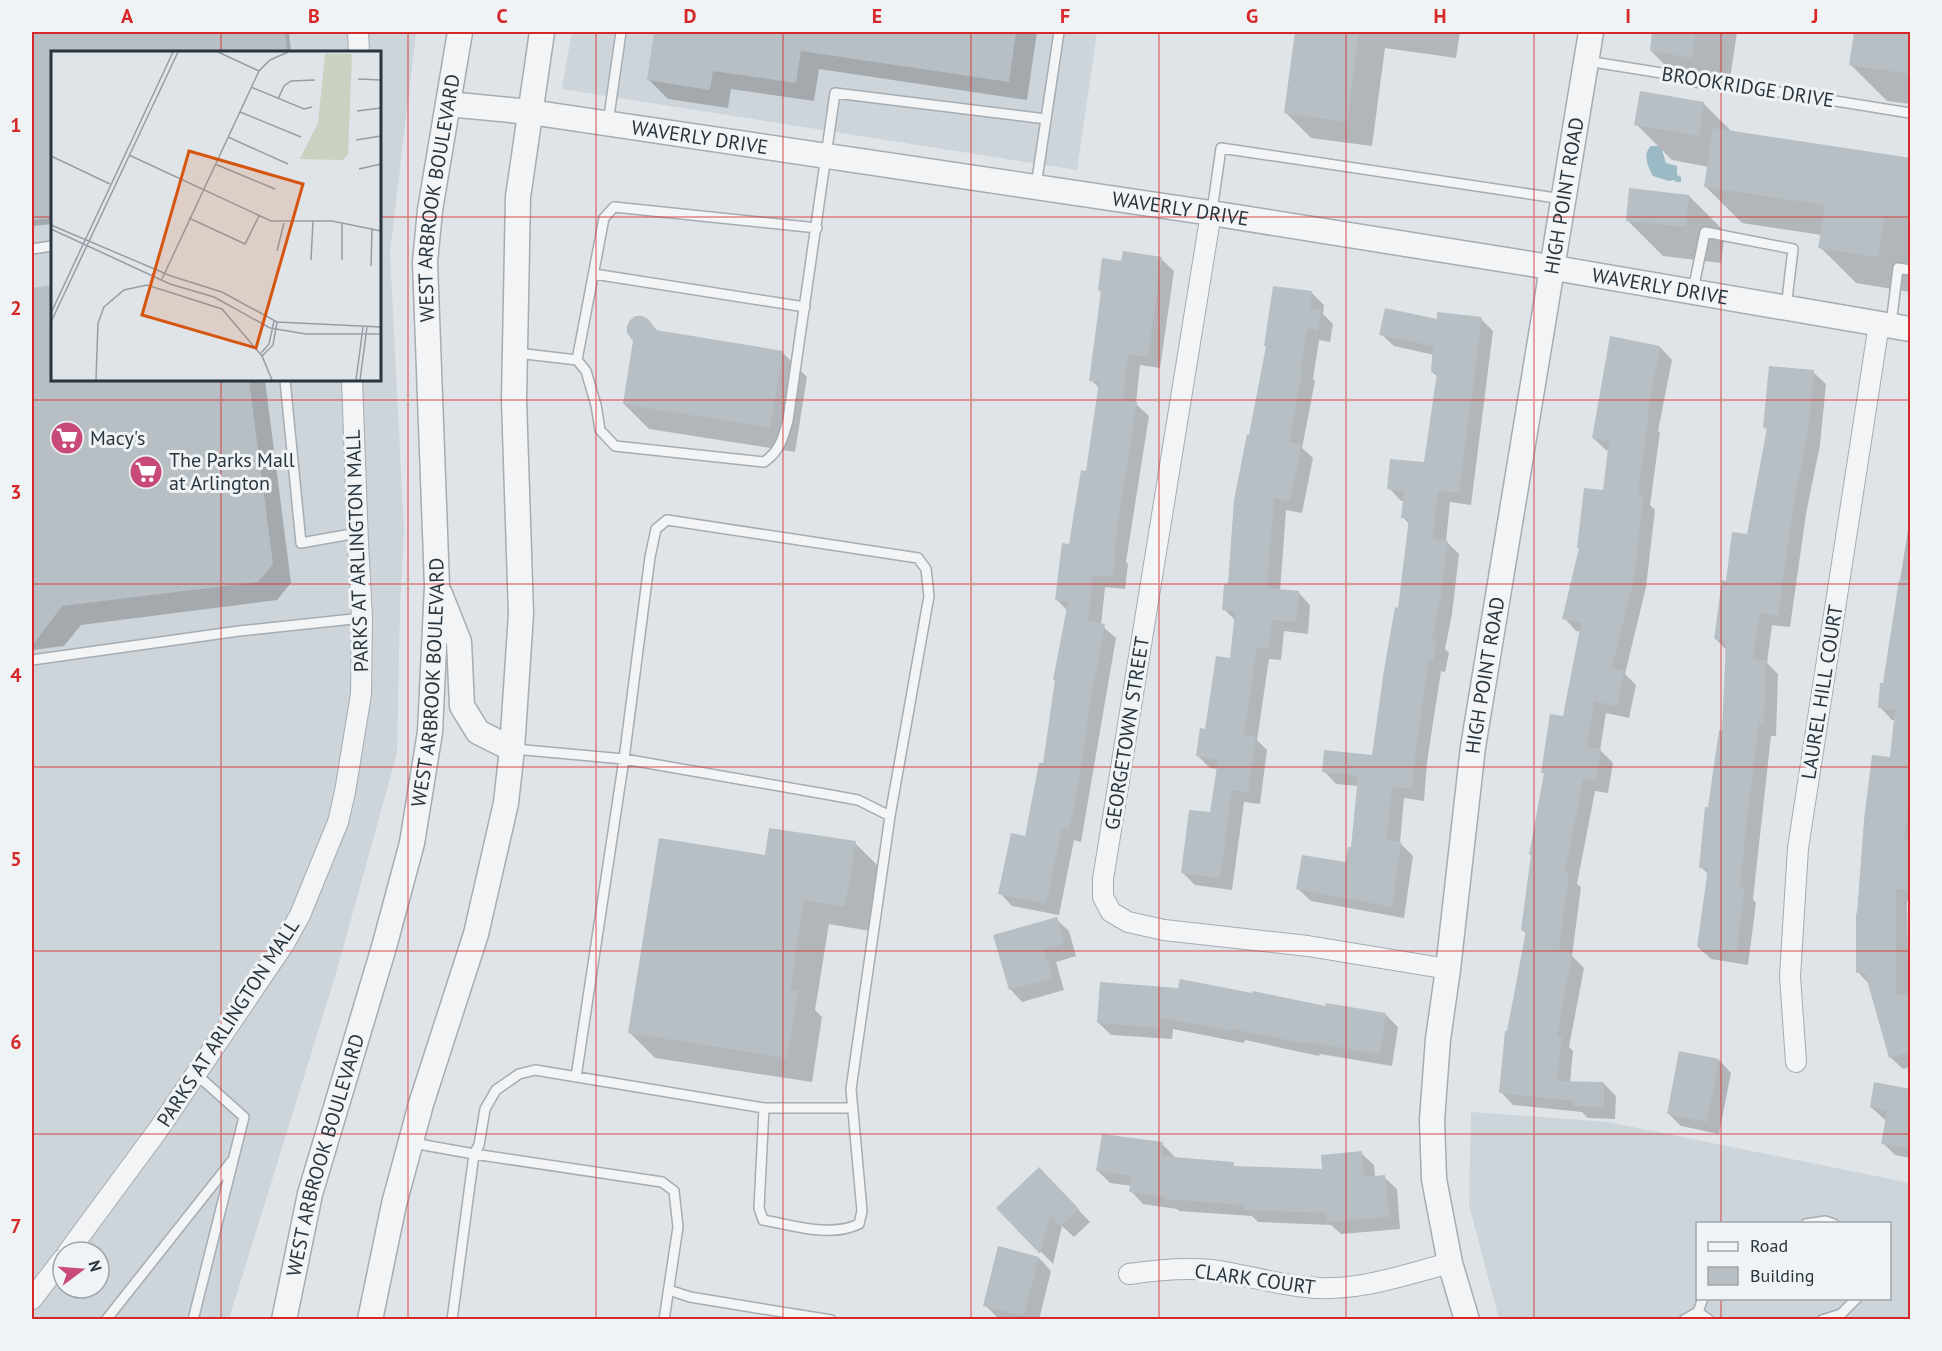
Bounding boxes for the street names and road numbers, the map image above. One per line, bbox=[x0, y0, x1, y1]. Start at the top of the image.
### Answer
street label: BROOKRIDGE DRIVE bbox=[1660, 61, 1836, 113]
street label: WEST ARBROOK BOULEVARD bbox=[412, 72, 466, 323]
street label: WAVERLY DRIVE bbox=[630, 114, 770, 160]
street label: HIGH POINT ROAD bbox=[1538, 115, 1590, 276]
street label: WAVERLY DRIVE bbox=[1110, 185, 1251, 232]
street label: WAVERLY DRIVE bbox=[1590, 262, 1730, 311]
street label: PARKS AT ARLINGTON MALL bbox=[340, 429, 374, 673]
street label: WEST ARBROOK BOULEVARD bbox=[405, 557, 450, 809]
street label: HIGH POINT ROAD bbox=[1459, 595, 1511, 755]
street label: LAUREL HILL COURT bbox=[1795, 603, 1849, 781]
street label: GEORGETOWN STREET bbox=[1099, 634, 1155, 832]
street label: PARKS AT ARLINGTON MALL bbox=[151, 914, 305, 1132]
street label: WEST ARBROOK BOULEVARD bbox=[280, 1031, 370, 1279]
street label: CLARK COURT bbox=[1193, 1258, 1317, 1300]

